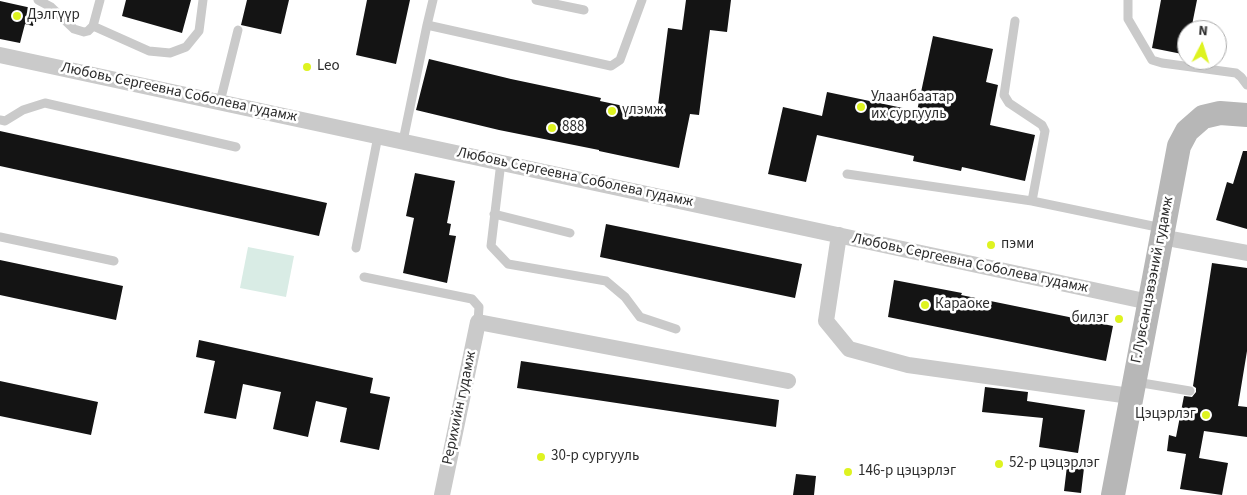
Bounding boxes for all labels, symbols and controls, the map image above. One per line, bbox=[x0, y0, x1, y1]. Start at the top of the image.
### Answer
place label: Дэлгүүр bbox=[27, 7, 80, 25]
marker: Дэлгүүр bbox=[11, 10, 23, 22]
north arrow bbox=[1177, 20, 1227, 70]
text: N bbox=[1198, 21, 1209, 41]
place label: Leo bbox=[317, 58, 340, 76]
street label: Любовь Сергеевна Соболева гудамж bbox=[59, 59, 299, 127]
marker: Leo bbox=[301, 61, 313, 73]
place label: Улаанбаатар их сургууль bbox=[871, 89, 954, 124]
marker: Улаанбаатар их сургууль bbox=[855, 101, 867, 113]
place label: үлэмж bbox=[622, 102, 663, 120]
marker: үлэмж bbox=[606, 105, 618, 117]
place label: 888 bbox=[562, 119, 584, 137]
marker: 888 bbox=[546, 122, 558, 134]
street label: Любовь Сергеевна Соболева гудамж bbox=[455, 144, 695, 212]
street label: Г.Лувсанцэвээний гудамж bbox=[1128, 195, 1178, 365]
street label: Любовь Сергеевна Соболева гудамж bbox=[850, 230, 1090, 298]
place label: пэми bbox=[1001, 236, 1034, 254]
marker: пэми bbox=[985, 239, 997, 251]
place label: Караоке bbox=[935, 296, 990, 314]
marker: Караоке bbox=[919, 299, 931, 311]
place label: билэг bbox=[1071, 310, 1109, 328]
marker: билэг bbox=[1113, 313, 1125, 325]
street label: Рерихийн гудамж bbox=[439, 350, 481, 466]
place label: Цэцэрлэг bbox=[1135, 406, 1196, 424]
marker: Цэцэрлэг bbox=[1200, 409, 1212, 421]
place label: 30-р сургууль bbox=[551, 448, 639, 466]
marker: 30-р сургууль bbox=[535, 451, 547, 463]
place label: 52-р цэцэрлэг bbox=[1009, 455, 1100, 473]
marker: 52-р цэцэрлэг bbox=[993, 458, 1005, 470]
place label: 146-р цэцэрлэг bbox=[858, 463, 956, 481]
marker: 146-р цэцэрлэг bbox=[842, 466, 854, 478]

